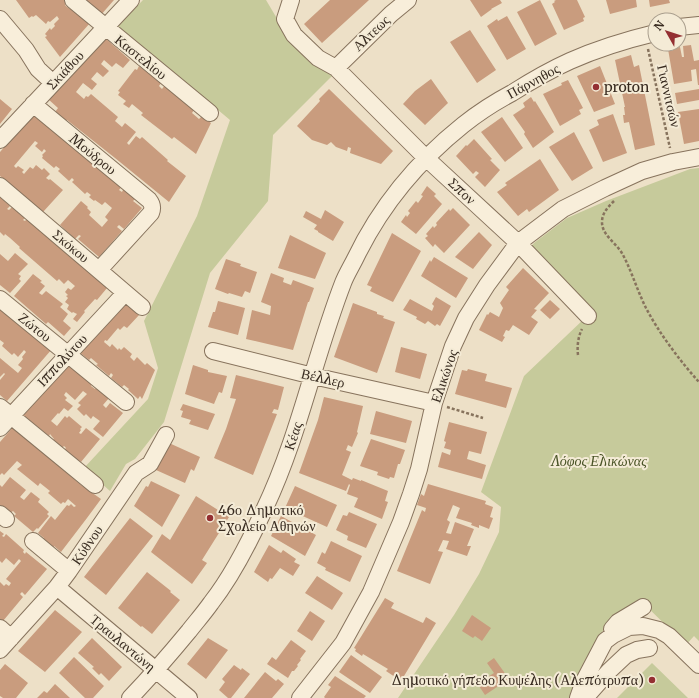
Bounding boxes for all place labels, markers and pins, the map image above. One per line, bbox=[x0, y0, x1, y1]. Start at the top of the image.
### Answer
place label: proton bbox=[604, 78, 649, 96]
marker: proton bbox=[591, 82, 601, 92]
place label: 46ο Δημοτικό Σχολείο Αθηνών bbox=[218, 501, 316, 535]
marker: 46ο Δημοτικό Σχολείο Αθηνών bbox=[205, 513, 215, 523]
place label: Δημοτικό γήπεδο Κυψέλης (Αλεπότρυπα) bbox=[391, 671, 644, 689]
marker: Δημοτικό γήπεδο Κυψέλης (Αλεπότρυπα) bbox=[647, 675, 657, 685]

